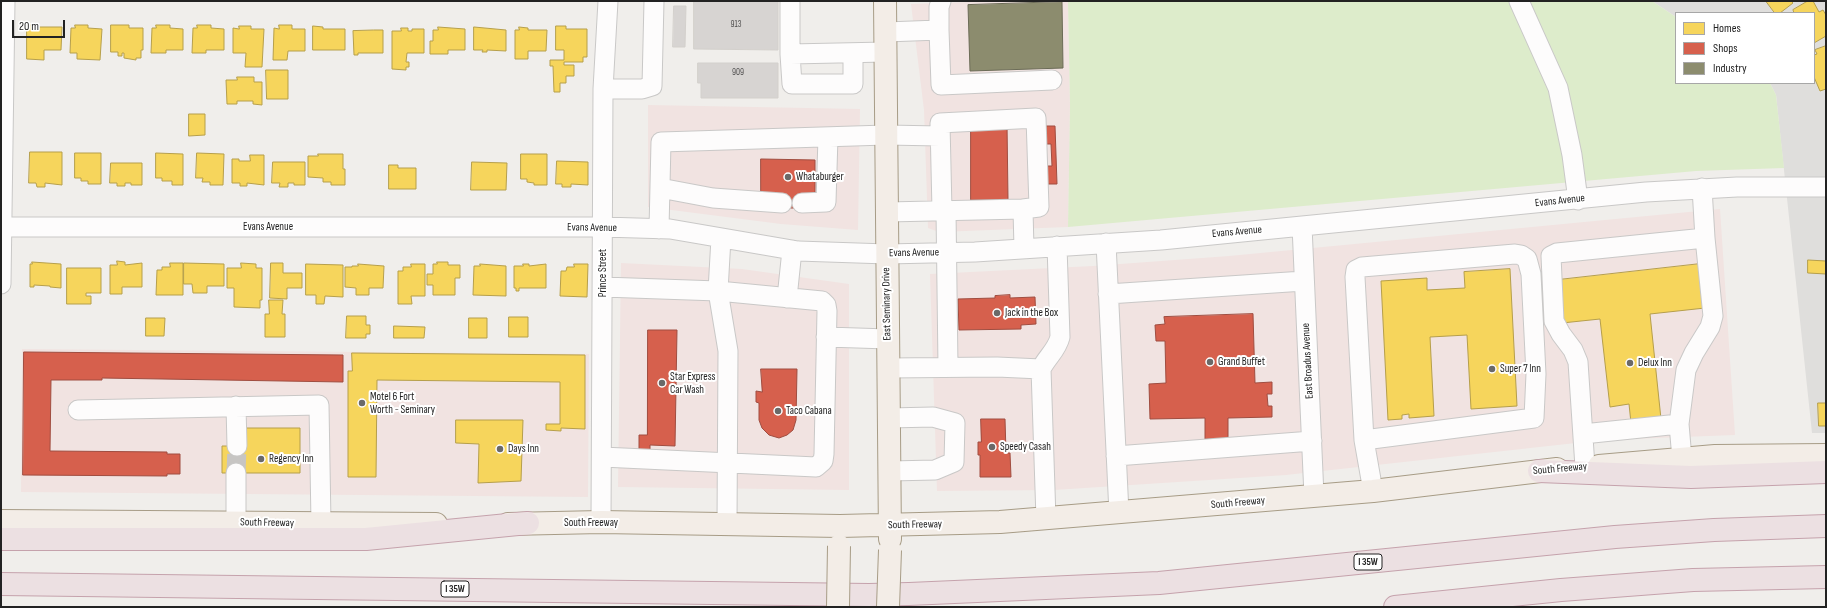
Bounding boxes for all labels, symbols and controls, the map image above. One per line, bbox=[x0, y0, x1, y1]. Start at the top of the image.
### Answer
scale bar bbox=[14, 12, 67, 38]
legend bbox=[1675, 12, 1815, 84]
text: 20 m bbox=[19, 19, 39, 34]
house number: 913 bbox=[731, 20, 741, 30]
text: Homes bbox=[1713, 21, 1741, 36]
text: Shops bbox=[1713, 41, 1738, 56]
text: Industry bbox=[1713, 61, 1747, 76]
house number: 909 bbox=[732, 68, 744, 78]
place label: Whataburger bbox=[796, 170, 844, 184]
marker: Whataburger bbox=[783, 172, 793, 182]
street label: Evans Avenue bbox=[1534, 192, 1586, 210]
street label: Evans Avenue bbox=[243, 220, 293, 234]
street label: Evans Avenue bbox=[567, 221, 617, 235]
street label: Evans Avenue bbox=[1211, 223, 1263, 241]
street label: Evans Avenue bbox=[889, 246, 939, 260]
street label: Prince Street bbox=[596, 249, 610, 297]
street label: East Seminary Drive bbox=[880, 267, 894, 341]
place label: Jack in the Box bbox=[1005, 306, 1058, 320]
marker: Jack in the Box bbox=[992, 308, 1002, 318]
street label: East Broadus Avenue bbox=[1299, 323, 1317, 399]
place label: Grand Buffet bbox=[1218, 355, 1265, 369]
place label: Delux Inn bbox=[1638, 356, 1672, 370]
marker: Grand Buffet bbox=[1205, 357, 1215, 367]
marker: Delux Inn bbox=[1625, 358, 1635, 368]
place label: Super 7 Inn bbox=[1500, 362, 1541, 376]
marker: Super 7 Inn bbox=[1487, 364, 1497, 374]
place label: Star Express Car Wash bbox=[670, 370, 716, 396]
marker: Star Express Car Wash bbox=[657, 378, 667, 388]
place label: Motel 6 Fort Worth - Seminary bbox=[370, 390, 435, 416]
marker: Motel 6 Fort Worth - Seminary bbox=[357, 398, 367, 408]
place label: Taco Cabana bbox=[786, 404, 832, 418]
marker: Taco Cabana bbox=[773, 406, 783, 416]
place label: Speedy Casah bbox=[1000, 440, 1051, 454]
place label: Days Inn bbox=[508, 442, 539, 456]
marker: Speedy Casah bbox=[987, 442, 997, 452]
marker: Days Inn bbox=[495, 444, 505, 454]
place label: Regency Inn bbox=[269, 452, 314, 466]
marker: Regency Inn bbox=[256, 454, 266, 464]
street label: South Freeway bbox=[1532, 460, 1588, 478]
street label: South Freeway bbox=[1210, 494, 1266, 512]
street label: South Freeway bbox=[240, 516, 294, 530]
street label: South Freeway bbox=[564, 516, 618, 530]
street label: South Freeway bbox=[888, 518, 942, 532]
road number: I 35W bbox=[1354, 554, 1382, 570]
road number: I 35W bbox=[441, 581, 469, 597]

